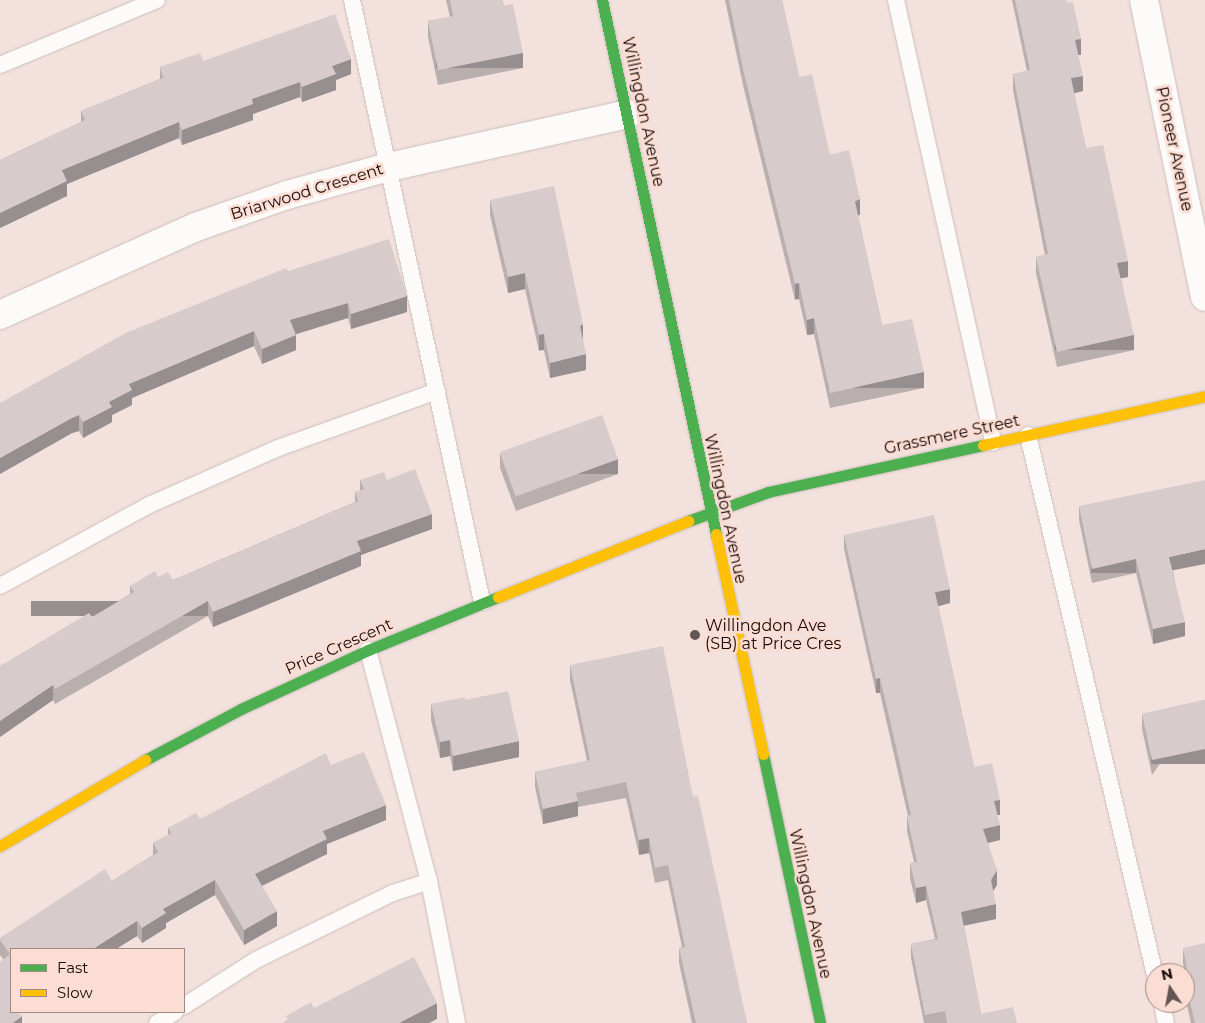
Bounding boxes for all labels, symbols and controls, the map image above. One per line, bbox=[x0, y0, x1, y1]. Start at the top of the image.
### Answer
street label: Willingdon Avenue bbox=[618, 35, 668, 189]
street label: Pioneer Avenue bbox=[1151, 85, 1197, 213]
street label: Briarwood Crescent bbox=[228, 160, 386, 224]
street label: Grassmere Street bbox=[882, 411, 1022, 459]
street label: Willingdon Avenue bbox=[700, 432, 750, 586]
street label: Price Crescent bbox=[282, 615, 396, 679]
place label: Willingdon Ave (SB) at Price Cres bbox=[705, 616, 841, 654]
marker: Willingdon Ave (SB) at Price Cres bbox=[689, 629, 701, 641]
street label: Willingdon Avenue bbox=[785, 827, 835, 981]
legend bbox=[10, 948, 185, 1013]
text: Fast bbox=[57, 958, 88, 977]
north arrow bbox=[1145, 963, 1195, 1013]
text: N bbox=[1160, 964, 1174, 984]
text: Slow bbox=[57, 983, 93, 1002]

